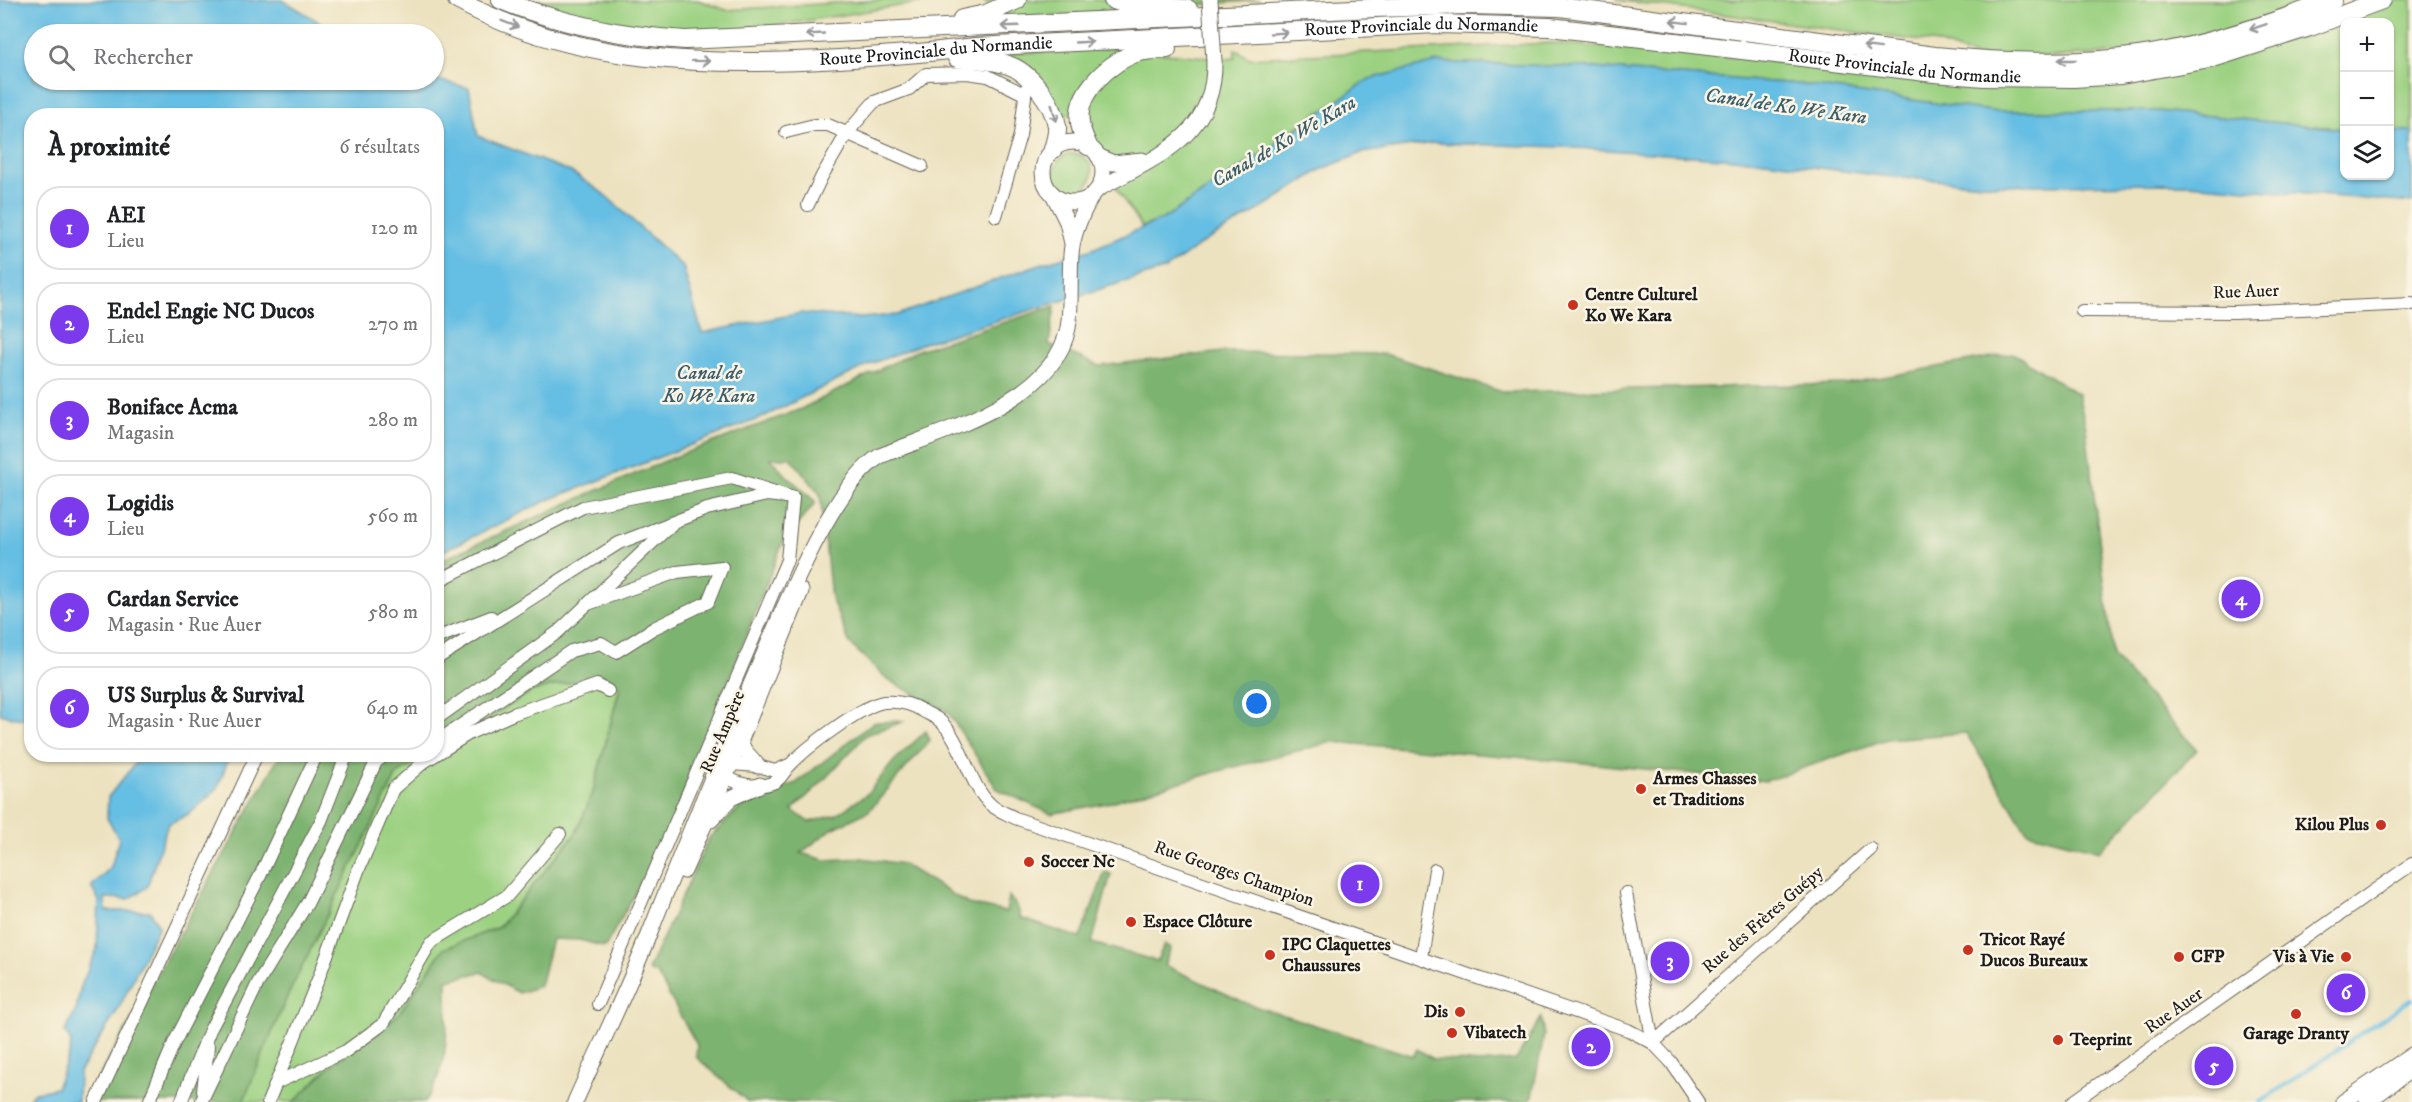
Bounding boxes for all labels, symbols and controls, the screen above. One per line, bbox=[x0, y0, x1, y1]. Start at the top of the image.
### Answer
street label: Route Provinciale du Normandie bbox=[1304, 13, 1538, 42]
one-way arrow bbox=[1670, 17, 1689, 28]
map controls bbox=[2340, 18, 2394, 180]
button: + bbox=[2340, 18, 2394, 72]
one-way arrow bbox=[500, 19, 519, 30]
one-way arrow bbox=[1000, 20, 1020, 31]
one-way arrow bbox=[2249, 22, 2268, 33]
search box bbox=[24, 24, 444, 90]
one-way arrow bbox=[1268, 27, 1288, 38]
one-way arrow bbox=[806, 29, 825, 40]
street label: Route Provinciale du Normandie bbox=[819, 32, 1053, 71]
one-way arrow bbox=[1073, 36, 1093, 47]
icon: search bbox=[45, 41, 78, 74]
one-way arrow bbox=[1863, 42, 1883, 53]
text: Rechercher bbox=[93, 44, 193, 71]
street label: Route Provinciale du Normandie bbox=[1787, 45, 2021, 88]
one-way arrow bbox=[2057, 54, 2077, 66]
one-way arrow bbox=[690, 55, 710, 67]
button: − bbox=[2340, 72, 2394, 126]
water label: Canal de Ko We Kara bbox=[1704, 83, 1868, 131]
water label: Canal de Ko We Kara bbox=[1207, 90, 1361, 194]
one-way arrow bbox=[1049, 103, 1060, 122]
button: layers bbox=[2340, 126, 2394, 180]
text: À proximité bbox=[48, 131, 170, 164]
text: 6 résultats bbox=[339, 135, 420, 160]
text: AEI bbox=[107, 202, 146, 229]
text: 1 bbox=[66, 216, 73, 241]
text: 120 m bbox=[371, 216, 418, 241]
text: Lieu bbox=[107, 229, 145, 254]
street label: Rue Auer bbox=[2212, 280, 2280, 304]
place label: Centre Culturel Ko We Kara bbox=[1585, 284, 1698, 327]
text: Endel Engie NC Ducos bbox=[107, 298, 314, 325]
marker: Centre Culturel Ko We Kara bbox=[1566, 298, 1580, 312]
text: 2 bbox=[65, 312, 74, 337]
text: 270 m bbox=[368, 312, 418, 337]
text: Lieu bbox=[107, 325, 145, 350]
water label: Canal de Ko We Kara bbox=[662, 361, 755, 409]
text: Boniface Acma bbox=[107, 394, 238, 421]
text: 3 bbox=[66, 408, 73, 433]
text: 280 m bbox=[368, 408, 418, 433]
text: Magasin bbox=[107, 421, 174, 446]
text: Logidis bbox=[107, 490, 174, 517]
text: 4 bbox=[64, 504, 75, 529]
text: 560 m bbox=[368, 504, 418, 529]
text: Lieu bbox=[107, 517, 145, 542]
pin: 4 bbox=[2222, 576, 2260, 622]
text: Cardan Service bbox=[107, 586, 239, 613]
text: 5 bbox=[65, 600, 74, 625]
text: 580 m bbox=[368, 600, 418, 625]
text: Magasin · Rue Auer bbox=[107, 613, 261, 638]
text: US Surplus & Survival bbox=[107, 682, 304, 709]
street label: Rue Ampère bbox=[696, 687, 750, 777]
your location bbox=[1242, 689, 1271, 718]
text: 6 bbox=[64, 696, 75, 721]
text: 640 m bbox=[366, 696, 418, 721]
text: Magasin · Rue Auer bbox=[107, 709, 261, 734]
place label: Armes Chasses et Traditions bbox=[1652, 768, 1757, 811]
marker: Armes Chasses et Traditions bbox=[1634, 782, 1648, 796]
place label: Kilou Plus bbox=[2295, 814, 2369, 836]
marker: Kilou Plus bbox=[2374, 818, 2388, 832]
street label: Rue Georges Champion bbox=[1151, 836, 1318, 912]
place label: Soccer Nc bbox=[1041, 851, 1115, 873]
marker: Soccer Nc bbox=[1022, 855, 1036, 869]
street label: Rue des Frères Guépy bbox=[1698, 861, 1828, 978]
pin: 1 bbox=[1340, 862, 1380, 906]
place label: Espace Clôture bbox=[1143, 911, 1253, 933]
marker: Espace Clôture bbox=[1124, 915, 1138, 929]
place label: Tricot Rayé Ducos Bureaux bbox=[1979, 929, 2088, 972]
place label: IPC Claquettes Chaussures bbox=[1282, 934, 1391, 977]
pin: 3 bbox=[1650, 938, 1690, 984]
marker: Tricot Rayé Ducos Bureaux bbox=[1961, 943, 1975, 957]
place label: CFP bbox=[2191, 946, 2225, 968]
place label: Vis à Vie bbox=[2272, 946, 2335, 968]
marker: IPC Claquettes Chaussures bbox=[1263, 948, 1277, 962]
marker: CFP bbox=[2172, 950, 2186, 964]
marker: Vis à Vie bbox=[2339, 950, 2353, 964]
pin: 6 bbox=[2326, 970, 2366, 1016]
street label: Rue Auer bbox=[2141, 983, 2208, 1039]
place label: Dis bbox=[1424, 1001, 1448, 1023]
marker: Dis bbox=[1453, 1005, 1467, 1019]
marker: Garage Dranty bbox=[2289, 1007, 2303, 1021]
place label: Vibatech bbox=[1463, 1022, 1527, 1044]
place label: Garage Dranty bbox=[2243, 1023, 2349, 1045]
pin: 2 bbox=[1572, 1024, 1610, 1070]
marker: Vibatech bbox=[1445, 1026, 1459, 1040]
place label: Teeprint bbox=[2069, 1029, 2132, 1051]
marker: Teeprint bbox=[2051, 1033, 2065, 1047]
pin: 5 bbox=[2194, 1044, 2234, 1088]

